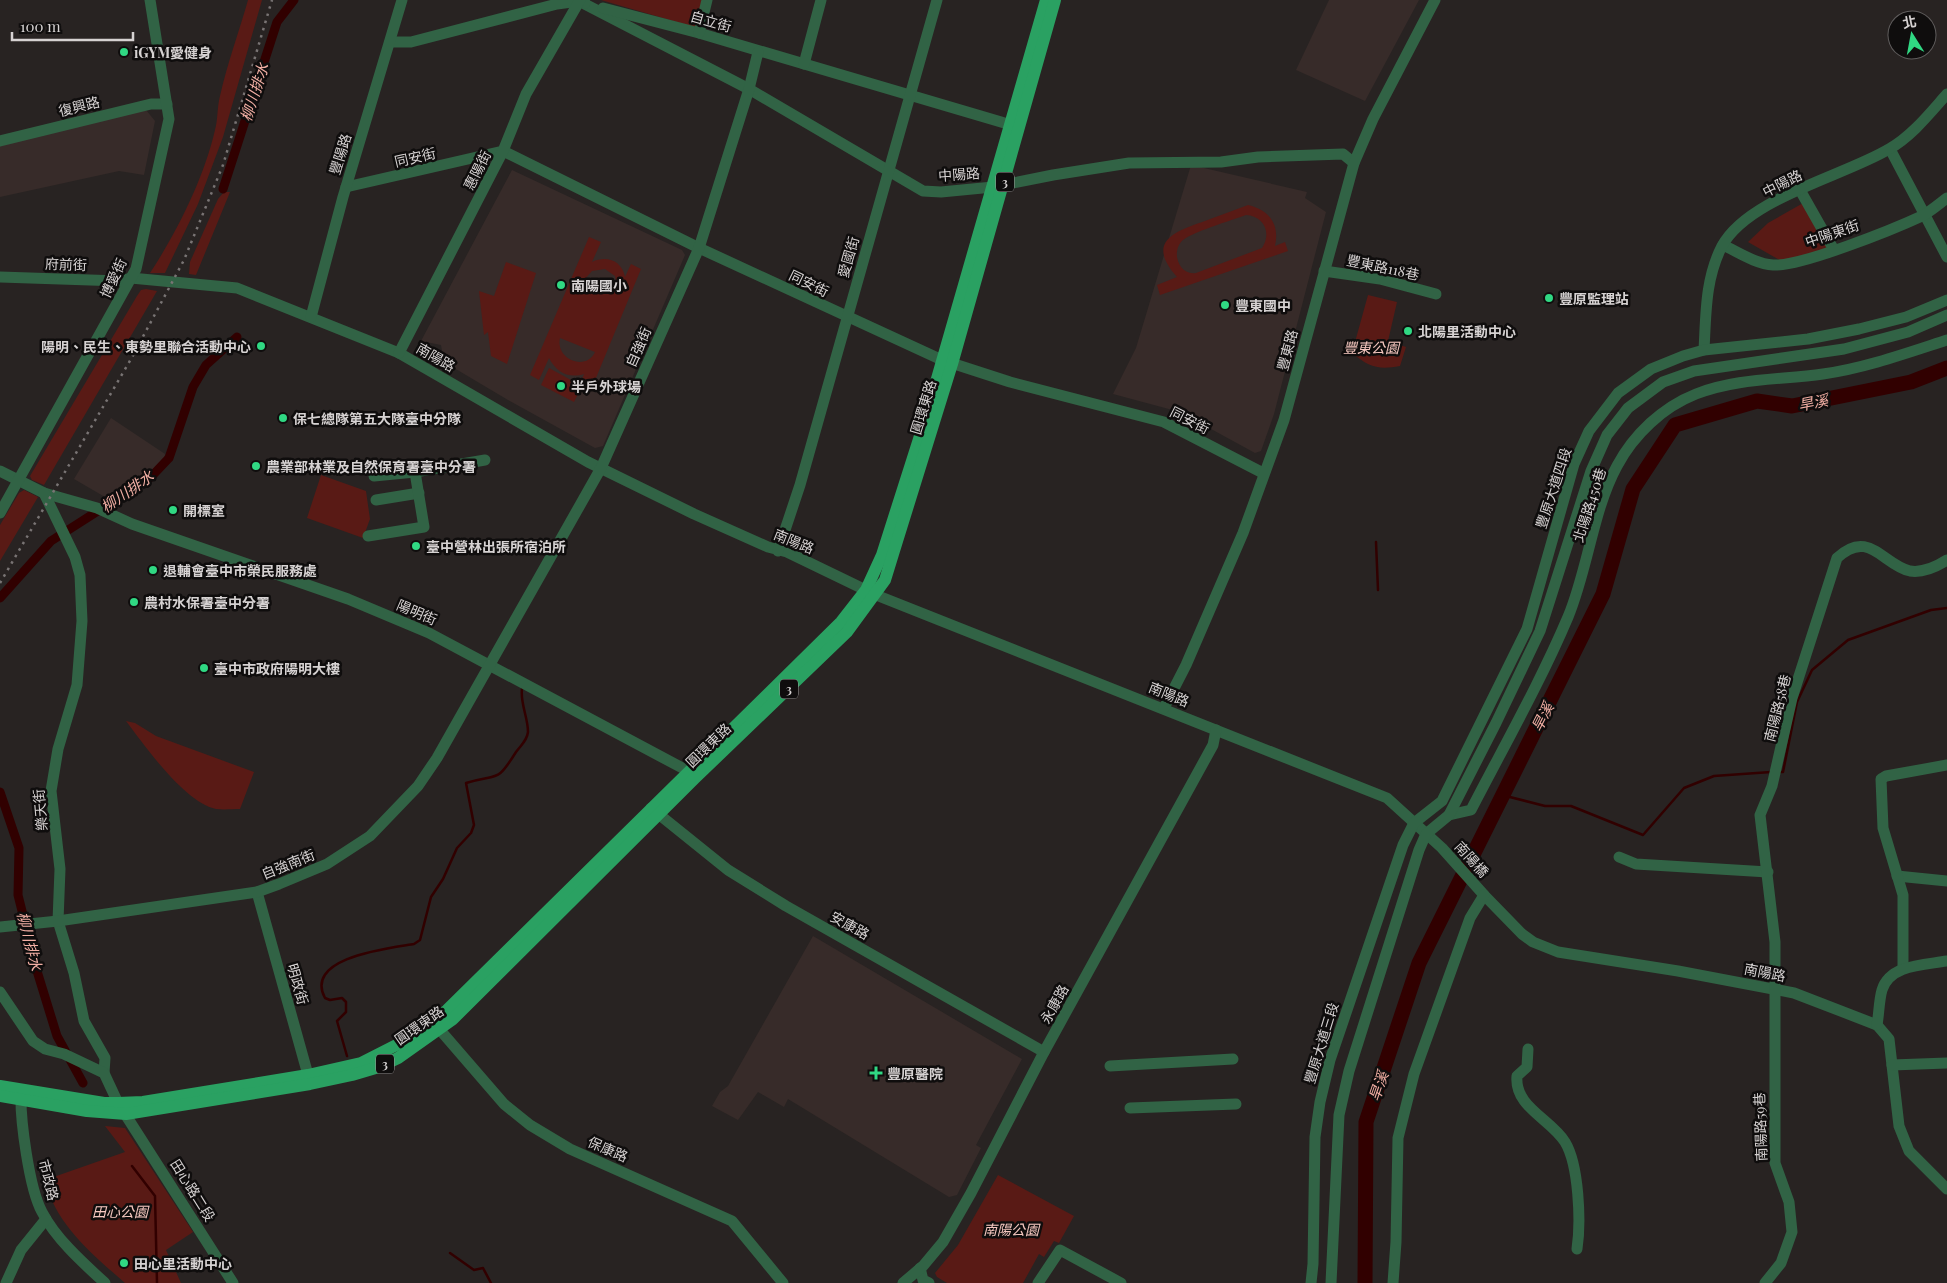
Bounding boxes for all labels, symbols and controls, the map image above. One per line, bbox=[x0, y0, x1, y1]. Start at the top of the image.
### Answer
street label: 自立街 bbox=[688, 6, 734, 36]
scale bar bbox=[12, 10, 134, 42]
north arrow bbox=[1887, 10, 1937, 60]
text: 北 bbox=[1901, 11, 1918, 32]
text: 100 m bbox=[20, 16, 61, 36]
place label: iGYM愛健身 bbox=[134, 43, 212, 62]
marker: iGYM愛健身 bbox=[118, 46, 130, 58]
water label: 柳川排水 bbox=[235, 59, 273, 124]
street label: 復興路 bbox=[56, 92, 102, 120]
street label: 豐陽路 bbox=[325, 131, 355, 177]
street label: 同安街 bbox=[392, 143, 438, 171]
street label: 惠陽街 bbox=[459, 147, 495, 193]
street label: 中陽路 bbox=[937, 163, 981, 185]
street label: 中陽路 bbox=[1759, 165, 1805, 201]
road number: 3 bbox=[996, 172, 1014, 192]
street label: 中陽東街 bbox=[1802, 215, 1862, 251]
street label: 愛國街 bbox=[833, 234, 863, 280]
street label: 豐東路118巷 bbox=[1345, 250, 1421, 284]
street label: 府前街 bbox=[45, 254, 87, 274]
street label: 博愛街 bbox=[96, 255, 130, 301]
street label: 同安街 bbox=[786, 265, 832, 301]
place label: 南陽國小 bbox=[571, 276, 627, 295]
marker: 南陽國小 bbox=[555, 279, 567, 291]
place label: 豐原監理站 bbox=[1559, 289, 1629, 308]
marker: 豐原監理站 bbox=[1543, 292, 1555, 304]
place label: 豐東國中 bbox=[1235, 296, 1291, 315]
marker: 豐東國中 bbox=[1219, 299, 1231, 311]
place label: 北陽里活動中心 bbox=[1418, 322, 1516, 341]
street label: 自強街 bbox=[621, 324, 655, 370]
marker: 北陽里活動中心 bbox=[1402, 325, 1414, 337]
street label: 豐東路 bbox=[1272, 327, 1302, 373]
place label: 陽明、民生、東勢里聯合活動中心 bbox=[41, 337, 251, 356]
street label: 南陽路 bbox=[413, 338, 459, 376]
park label: 豐東公園 bbox=[1343, 338, 1401, 357]
marker: 陽明、民生、東勢里聯合活動中心 bbox=[255, 340, 267, 352]
place label: 半戶外球場 bbox=[571, 377, 641, 396]
street label: 圓環東路 bbox=[906, 377, 940, 437]
marker: 半戶外球場 bbox=[555, 380, 567, 392]
water label: 旱溪 bbox=[1796, 389, 1832, 415]
street label: 同安街 bbox=[1167, 402, 1213, 438]
place label: 保七總隊第五大隊臺中分隊 bbox=[293, 409, 461, 428]
marker: 保七總隊第五大隊臺中分隊 bbox=[277, 412, 289, 424]
street label: 豐原大道四段 bbox=[1531, 445, 1575, 531]
place label: 農業部林業及自然保育署臺中分署 bbox=[266, 457, 476, 476]
marker: 農業部林業及自然保育署臺中分署 bbox=[250, 460, 262, 472]
water label: 柳川排水 bbox=[97, 465, 158, 516]
street label: 北陽路450巷 bbox=[1568, 465, 1610, 545]
place label: 開標室 bbox=[183, 501, 225, 520]
marker: 開標室 bbox=[167, 504, 179, 516]
street label: 南陽路 bbox=[771, 524, 817, 558]
place label: 臺中營林出張所宿泊所 bbox=[426, 537, 566, 556]
marker: 臺中營林出張所宿泊所 bbox=[410, 540, 422, 552]
place label: 退輔會臺中市榮民服務處 bbox=[163, 561, 317, 580]
marker: 退輔會臺中市榮民服務處 bbox=[147, 564, 159, 576]
place label: 農村水保署臺中分署 bbox=[144, 593, 270, 612]
street label: 陽明街 bbox=[394, 595, 440, 629]
marker: 農村水保署臺中分署 bbox=[128, 596, 140, 608]
place label: 臺中市政府陽明大樓 bbox=[214, 659, 340, 678]
marker: 臺中市政府陽明大樓 bbox=[198, 662, 210, 674]
street label: 南陽路58巷 bbox=[1759, 672, 1795, 744]
street label: 南陽路 bbox=[1146, 677, 1192, 711]
road number: 3 bbox=[780, 680, 798, 699]
water label: 旱溪 bbox=[1526, 697, 1559, 735]
street label: 圓環東路 bbox=[681, 719, 735, 771]
street label: 樂天街 bbox=[29, 788, 51, 832]
street label: 南陽橋 bbox=[1451, 837, 1493, 881]
street label: 自強南街 bbox=[258, 845, 318, 883]
street label: 安康路 bbox=[827, 907, 873, 943]
water label: 柳川排水 bbox=[13, 909, 47, 973]
street label: 南陽路 bbox=[1743, 959, 1787, 985]
street label: 明政街 bbox=[283, 961, 313, 1007]
street label: 永康路 bbox=[1036, 981, 1072, 1027]
street label: 豐原大道三段 bbox=[1300, 1000, 1342, 1086]
street label: 圓環東路 bbox=[391, 1001, 447, 1049]
road number: 3 bbox=[376, 1054, 394, 1074]
place label: 豐原醫院 bbox=[887, 1064, 943, 1083]
marker: 豐原醫院 bbox=[869, 1066, 883, 1080]
water label: 旱溪 bbox=[1364, 1067, 1393, 1103]
street label: 南陽路59巷 bbox=[1749, 1092, 1771, 1162]
street label: 保康路 bbox=[585, 1132, 631, 1166]
street label: 田心路二段 bbox=[166, 1155, 220, 1225]
street label: 市政路 bbox=[35, 1157, 63, 1203]
park label: 田心公園 bbox=[92, 1202, 150, 1221]
park label: 南陽公園 bbox=[983, 1220, 1041, 1239]
place label: 田心里活動中心 bbox=[134, 1254, 232, 1273]
marker: 田心里活動中心 bbox=[118, 1257, 130, 1269]

